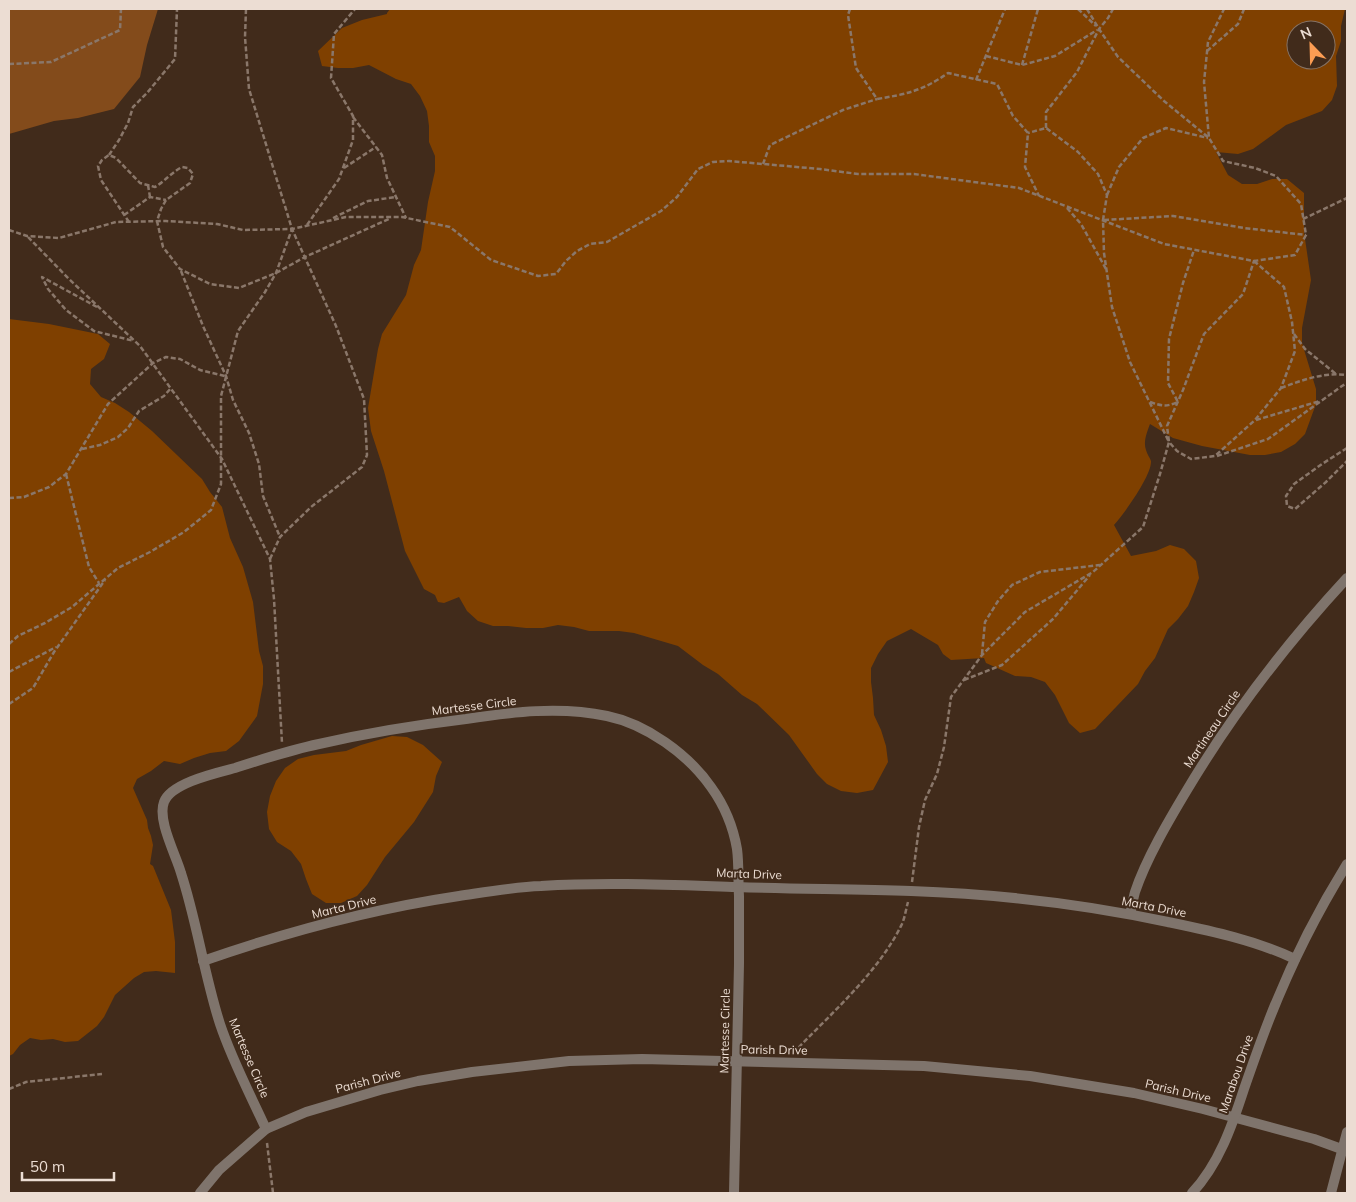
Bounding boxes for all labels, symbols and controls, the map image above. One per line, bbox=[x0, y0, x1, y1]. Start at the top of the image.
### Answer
north arrow bbox=[1286, 20, 1336, 70]
text: N bbox=[1298, 23, 1314, 43]
street label: Martineau Circle bbox=[1180, 687, 1243, 771]
street label: Martesse Circle bbox=[431, 693, 517, 718]
street label: Marta Drive bbox=[716, 865, 782, 882]
street label: Marta Drive bbox=[310, 891, 378, 922]
street label: Marta Drive bbox=[1120, 893, 1188, 920]
street label: Martesse Circle bbox=[716, 988, 733, 1074]
street label: Martesse Circle bbox=[226, 1016, 273, 1100]
street label: Marabou Drive bbox=[1215, 1033, 1256, 1115]
street label: Parish Drive bbox=[740, 1041, 808, 1058]
street label: Parish Drive bbox=[334, 1065, 402, 1096]
street label: Parish Drive bbox=[1144, 1076, 1212, 1105]
scale bar bbox=[22, 1150, 115, 1182]
text: 50 m bbox=[30, 1157, 65, 1176]

